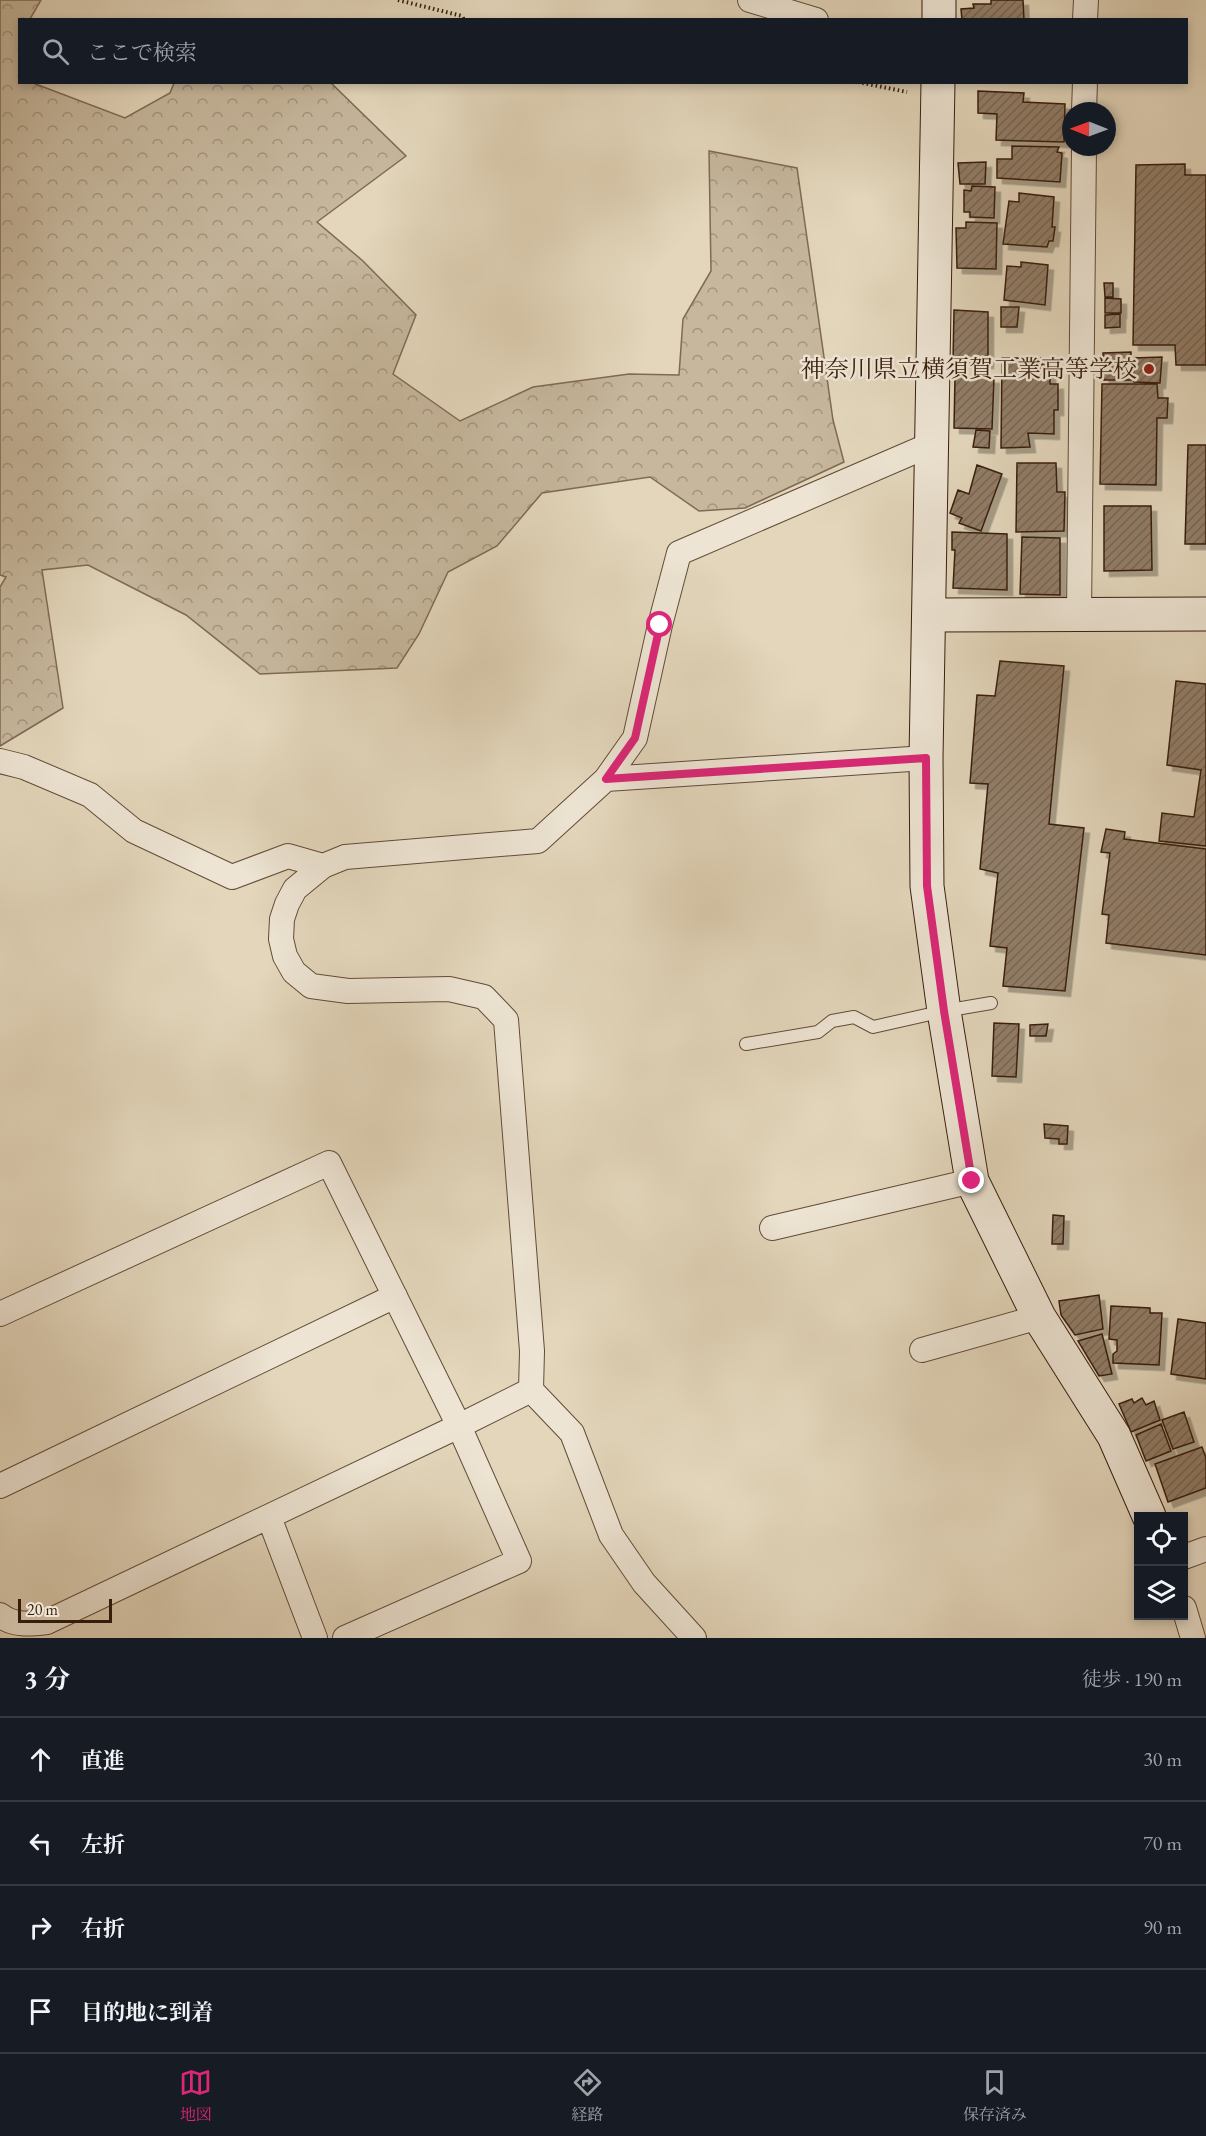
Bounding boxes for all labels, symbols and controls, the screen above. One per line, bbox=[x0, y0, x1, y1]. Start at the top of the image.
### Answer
search box bbox=[18, 18, 1188, 84]
icon: search bbox=[39, 35, 72, 68]
text: ここで検索 bbox=[87, 38, 197, 67]
north arrow bbox=[1062, 102, 1116, 156]
place label: 神奈川県立横須賀工業高等学校 bbox=[801, 353, 1137, 384]
marker: 神奈川県立横須賀工業高等学校 bbox=[1142, 362, 1156, 376]
route start bbox=[646, 611, 672, 637]
route end bbox=[958, 1167, 984, 1193]
map controls bbox=[1134, 1512, 1188, 1620]
button: locate bbox=[1134, 1512, 1188, 1566]
button: layers bbox=[1134, 1566, 1188, 1620]
scale bar bbox=[18, 1596, 112, 1624]
text: 20 m bbox=[27, 1599, 58, 1620]
text: 3 分 bbox=[24, 1662, 70, 1696]
text: 徒歩 · 190 m bbox=[1082, 1666, 1182, 1692]
icon: ahead bbox=[24, 1743, 57, 1776]
text: 直進 bbox=[81, 1746, 125, 1775]
text: 30 m bbox=[1143, 1746, 1182, 1772]
icon: left bbox=[24, 1827, 57, 1860]
text: 左折 bbox=[81, 1830, 125, 1859]
text: 70 m bbox=[1143, 1830, 1182, 1856]
icon: right bbox=[24, 1911, 57, 1944]
text: 右折 bbox=[81, 1914, 125, 1943]
text: 90 m bbox=[1143, 1914, 1182, 1940]
icon: arrive bbox=[24, 1995, 57, 2028]
text: 目的地に到着 bbox=[81, 1998, 213, 2027]
tab: 地図 bbox=[179, 2066, 212, 2125]
tab: 経路 bbox=[571, 2066, 604, 2125]
tab: 保存済み bbox=[963, 2066, 1027, 2125]

